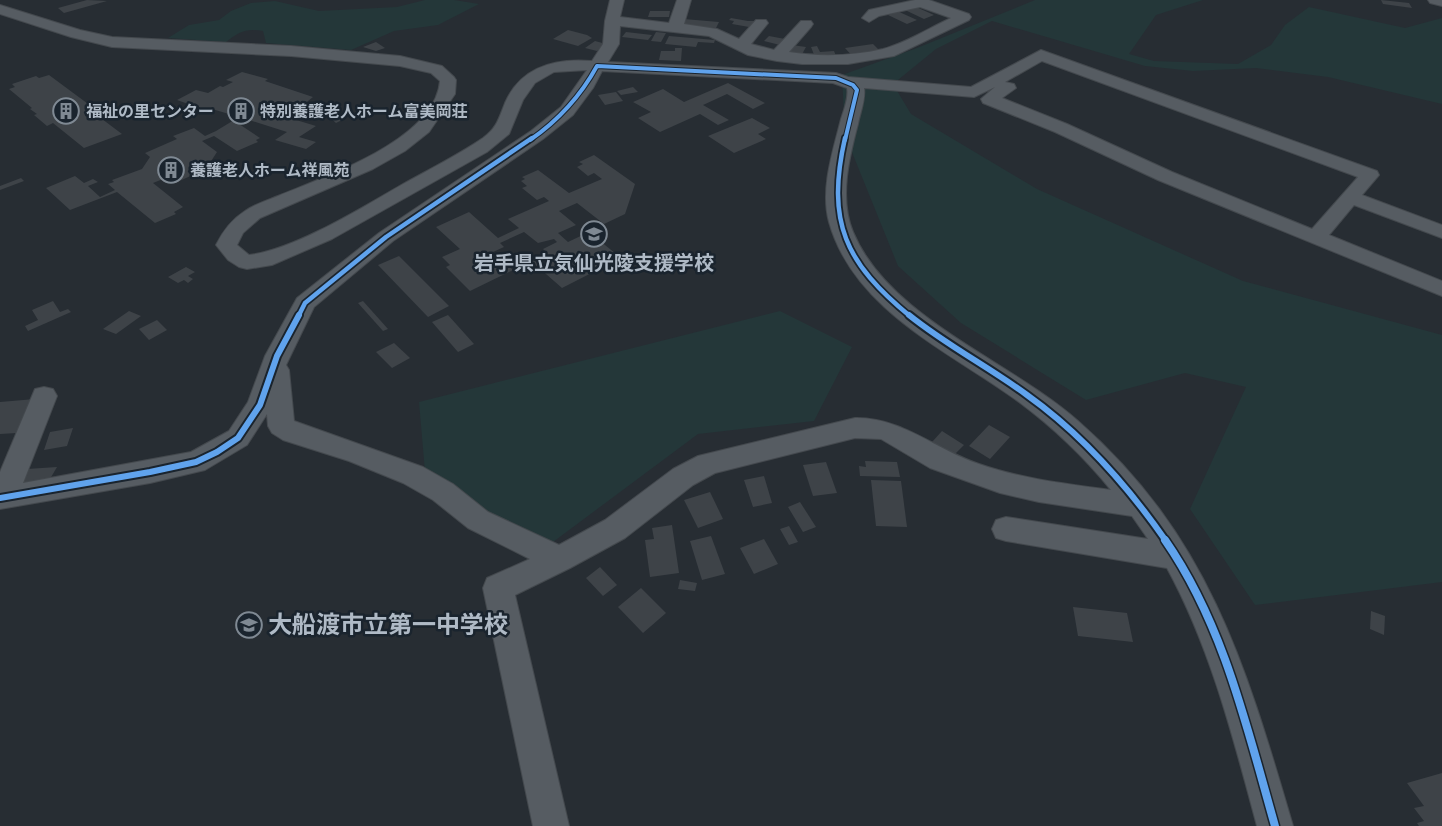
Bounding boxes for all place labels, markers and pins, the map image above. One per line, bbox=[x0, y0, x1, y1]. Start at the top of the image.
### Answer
building icon: 福祉の里センター bbox=[51, 96, 81, 126]
building icon: 特別養護老人ホーム富美岡荘 bbox=[226, 96, 256, 126]
place label: 福祉の里センター bbox=[86, 100, 214, 122]
place label: 特別養護老人ホーム富美岡荘 bbox=[260, 100, 468, 122]
building icon: 養護老人ホーム祥風苑 bbox=[156, 155, 186, 185]
place label: 養護老人ホーム祥風苑 bbox=[190, 159, 350, 181]
school or university icon: 岩手県立気仙光陵支援学校 bbox=[579, 219, 609, 249]
place label: 岩手県立気仙光陵支援学校 bbox=[474, 249, 714, 276]
place label: 大船渡市立第一中学校 bbox=[268, 607, 508, 640]
school or university icon: 大船渡市立第一中学校 bbox=[234, 610, 264, 640]

